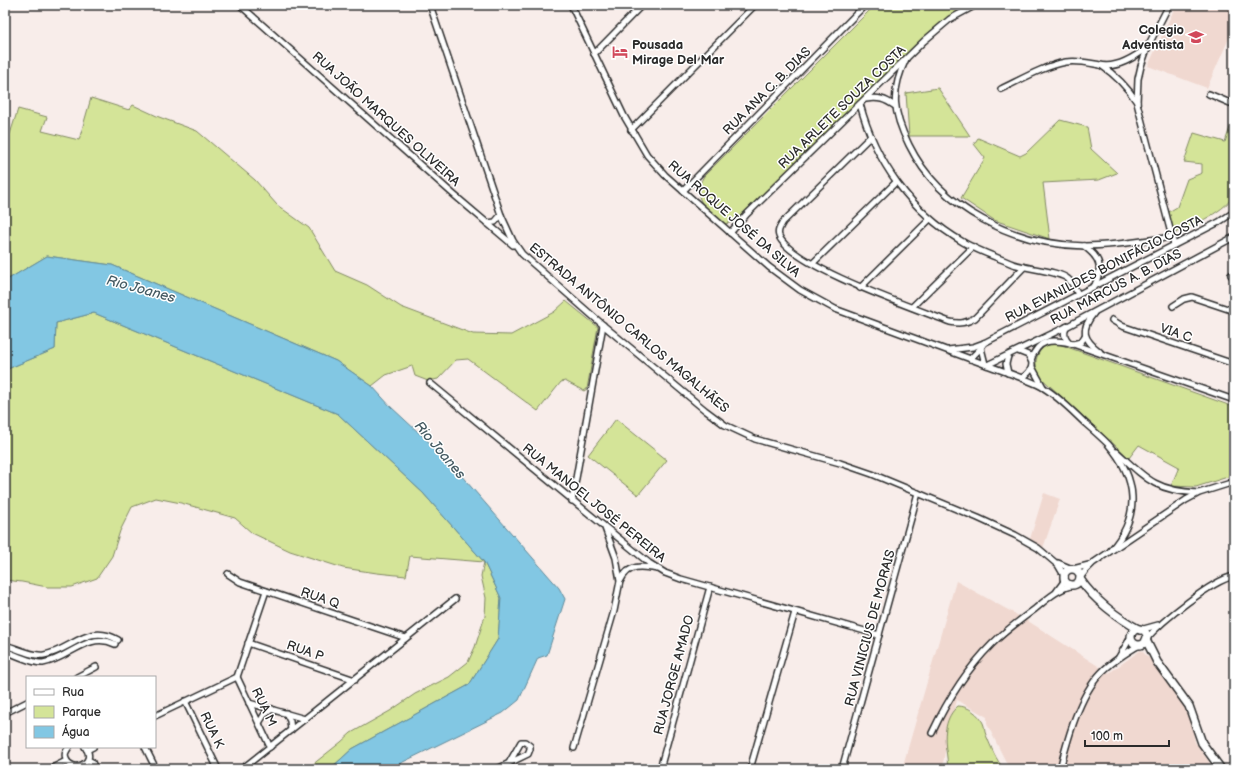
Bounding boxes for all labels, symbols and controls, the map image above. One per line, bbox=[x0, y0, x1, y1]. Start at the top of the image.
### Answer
place label: Colegio Adventista bbox=[1121, 22, 1184, 53]
school or university icon: Colegio Adventista bbox=[1187, 28, 1205, 46]
place label: Pousada Mirage Del Mar bbox=[632, 37, 725, 68]
street label: RUA ARLETE SOUZA COSTA bbox=[775, 42, 909, 172]
hotel icon: Pousada Mirage Del Mar bbox=[611, 43, 629, 61]
street label: RUA ANA C. B. DIAS bbox=[720, 44, 814, 138]
street label: RUA JOÃO MARQUES OLIVEIRA bbox=[309, 48, 463, 190]
street label: RUA ROQUE JOSÉ DA SILVA bbox=[665, 157, 803, 281]
street label: RUA EVANILDES BONIFÁCIO COSTA bbox=[1002, 211, 1205, 326]
street label: ESTRADA ANTÔNIO CARLOS MAGALHÃES bbox=[526, 240, 732, 416]
street label: RUA MARCUS A. B. DIAS bbox=[1048, 246, 1184, 328]
water label: Rio Joanes bbox=[105, 272, 177, 306]
street label: VIA C bbox=[1158, 320, 1194, 346]
water label: Rio Joanes bbox=[411, 418, 469, 482]
street label: RUA MANOEL JOSÉ PEREIRA bbox=[519, 440, 669, 566]
street label: RUA VINICIUS DE MORAIS bbox=[841, 548, 899, 708]
street label: RUA Q bbox=[298, 584, 342, 612]
street label: RUA JORGE AMADO bbox=[650, 613, 698, 737]
street label: RUA P bbox=[284, 637, 326, 665]
legend bbox=[26, 676, 156, 748]
text: Rua bbox=[62, 685, 84, 700]
street label: RUA M bbox=[248, 685, 280, 729]
text: Parque bbox=[62, 705, 101, 720]
street label: RUA K bbox=[196, 709, 228, 751]
scale bar bbox=[1085, 722, 1169, 748]
text: Água bbox=[62, 723, 90, 740]
text: 100 m bbox=[1091, 729, 1123, 744]

